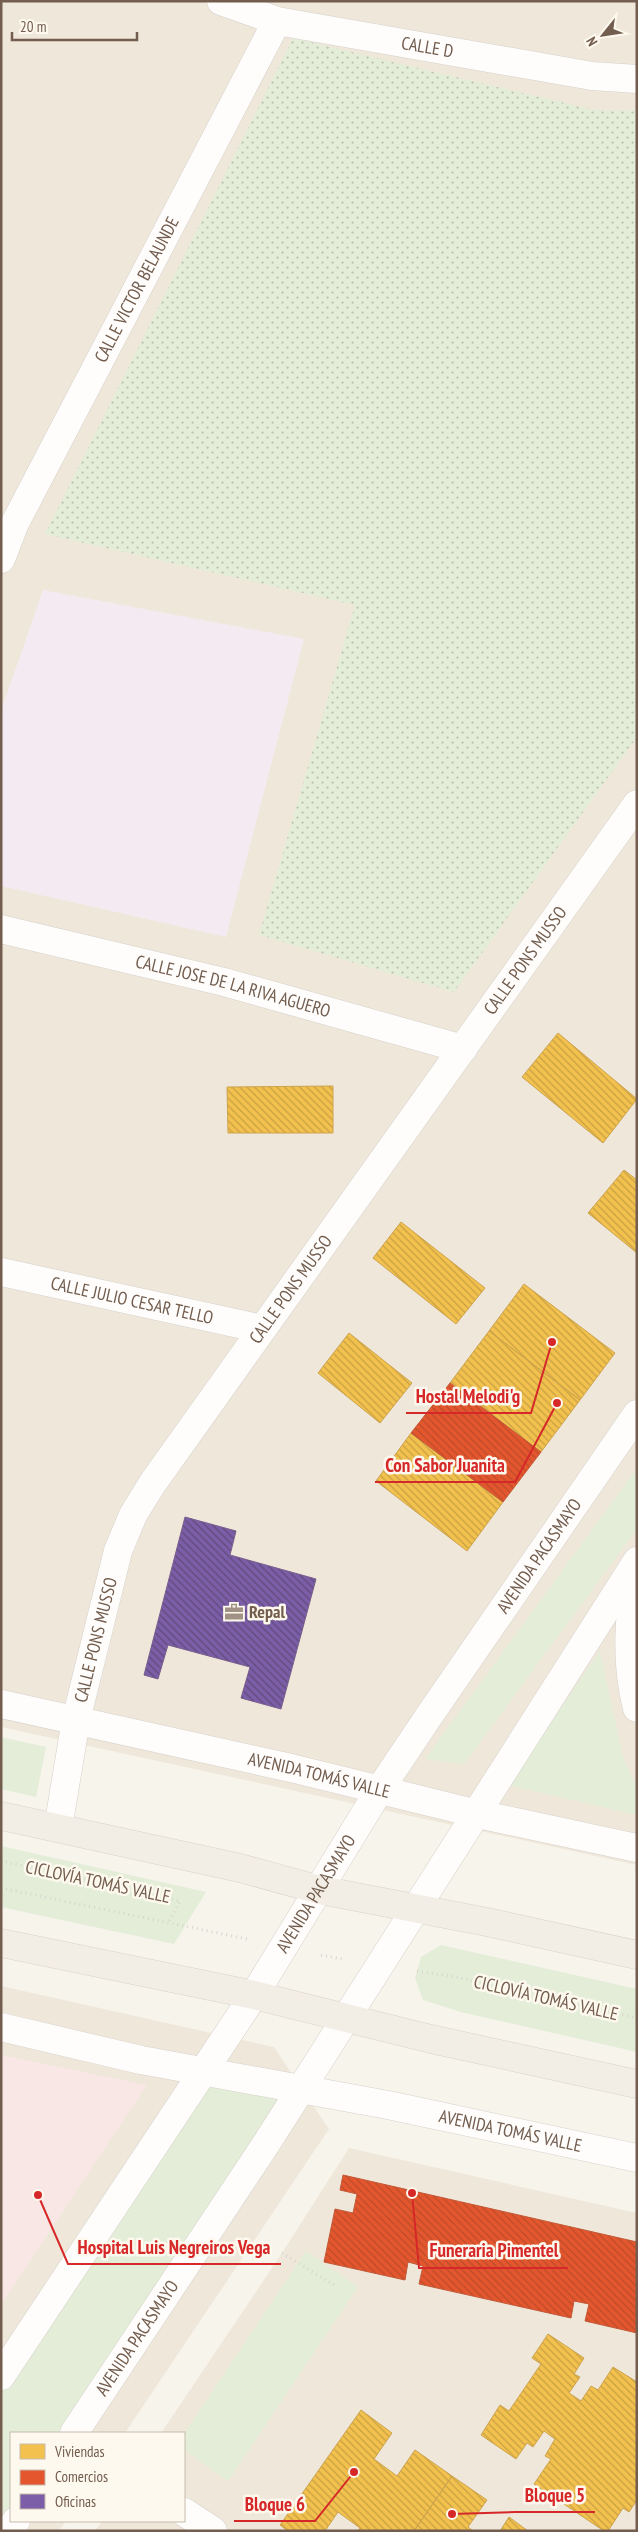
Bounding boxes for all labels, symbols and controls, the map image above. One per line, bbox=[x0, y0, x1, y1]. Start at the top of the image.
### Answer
scale bar bbox=[12, 10, 138, 42]
north arrow bbox=[578, 10, 628, 60]
text: 20 m bbox=[20, 17, 46, 36]
street label: CALLE D bbox=[400, 31, 455, 63]
text: N bbox=[582, 34, 601, 49]
street label: CALLE VICTOR BELAUNDE bbox=[89, 213, 184, 366]
street label: CALLE PONS MUSSO bbox=[478, 901, 572, 1019]
street label: CALLE JOSE DE LA RIVA AGUERO bbox=[133, 949, 333, 1022]
street label: CALLE PONS MUSSO bbox=[244, 1230, 337, 1348]
street label: CALLE JULIO CESAR TELLO bbox=[49, 1271, 216, 1329]
callout: Hostal Melodi'g bbox=[406, 1379, 531, 1413]
text: Hostal Melodi'g bbox=[416, 1384, 520, 1408]
callout: Con Sabor Juanita bbox=[375, 1448, 515, 1482]
text: Con Sabor Juanita bbox=[385, 1453, 505, 1477]
street label: AVENIDA PACASMAYO bbox=[491, 1494, 586, 1618]
street label: CALLE PONS MUSSO bbox=[69, 1575, 122, 1705]
place label: Repal bbox=[249, 1600, 286, 1623]
office icon: Repal bbox=[223, 1601, 245, 1623]
street label: AVENIDA TOMÁS VALLE bbox=[246, 1747, 393, 1803]
street label: AVENIDA PACASMAYO bbox=[271, 1830, 360, 1957]
street label: CICLOVÍA TOMÁS VALLE bbox=[24, 1855, 173, 1908]
street label: CICLOVÍA TOMÁS VALLE bbox=[472, 1970, 621, 2025]
street label: AVENIDA TOMÁS VALLE bbox=[437, 2104, 584, 2157]
callout: Hospital Luis Negreiros Vega bbox=[68, 2230, 281, 2264]
callout: Funeraria Pimentel bbox=[419, 2234, 568, 2268]
text: Hospital Luis Negreiros Vega bbox=[78, 2235, 271, 2259]
text: Funeraria Pimentel bbox=[430, 2238, 559, 2262]
street label: AVENIDA PACASMAYO bbox=[90, 2275, 183, 2400]
legend bbox=[10, 2432, 185, 2522]
text: Viviendas bbox=[54, 2442, 105, 2461]
text: Comercios bbox=[55, 2467, 108, 2486]
callout: Bloque 5 bbox=[515, 2478, 595, 2512]
text: Bloque 5 bbox=[525, 2483, 585, 2507]
callout: Bloque 6 bbox=[234, 2487, 315, 2521]
text: Oficinas bbox=[55, 2492, 96, 2511]
text: Bloque 6 bbox=[245, 2492, 305, 2516]

